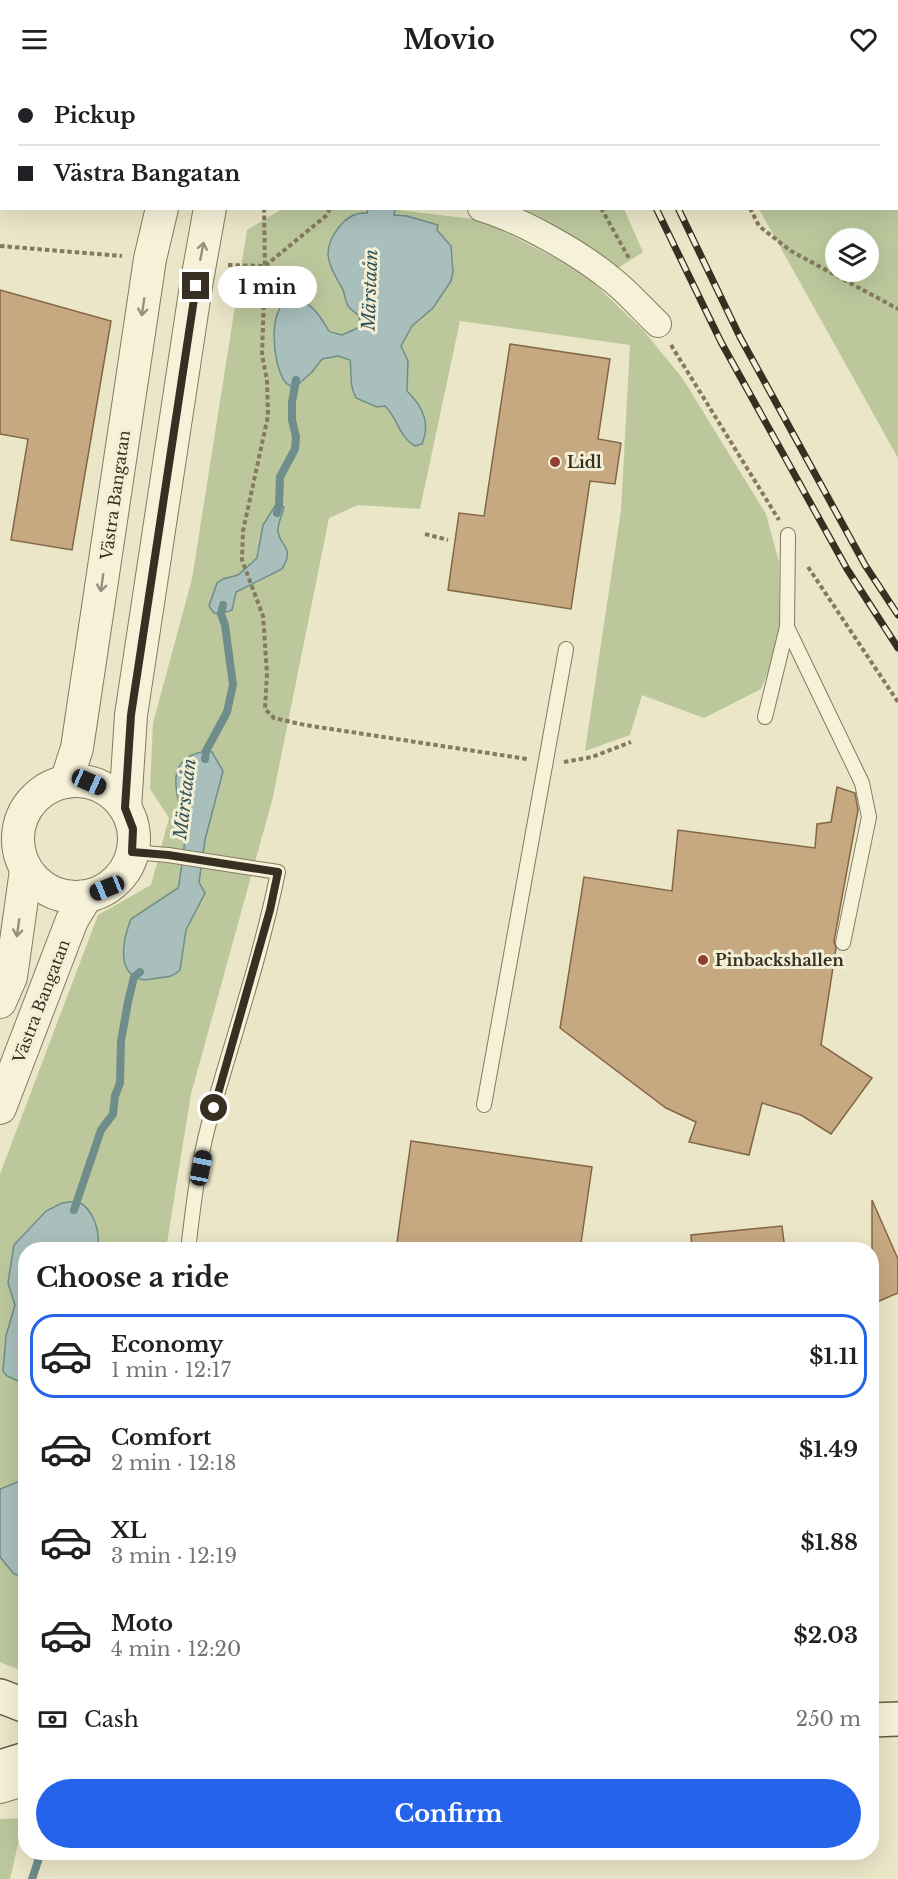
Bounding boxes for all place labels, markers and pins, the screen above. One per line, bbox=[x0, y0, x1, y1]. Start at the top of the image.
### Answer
place label: Lidl bbox=[567, 452, 602, 472]
marker: Lidl bbox=[548, 455, 562, 469]
place label: Pinbackshallen bbox=[715, 950, 844, 970]
marker: Pinbackshallen bbox=[696, 953, 710, 967]

